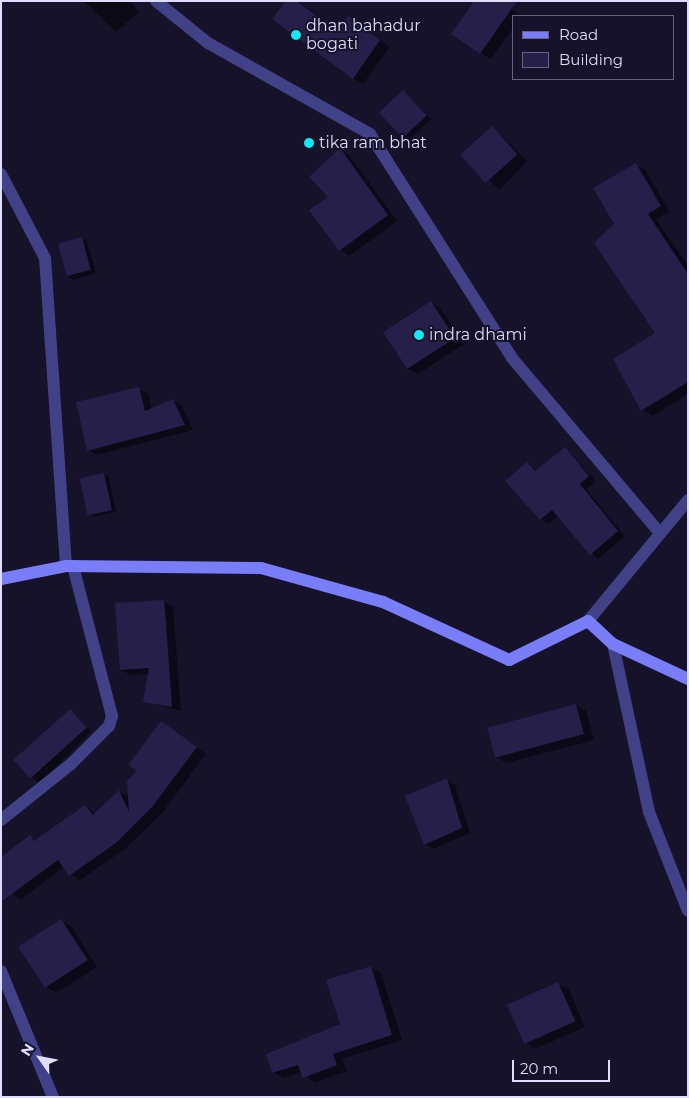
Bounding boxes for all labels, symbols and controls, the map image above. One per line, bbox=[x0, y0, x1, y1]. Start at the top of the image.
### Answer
legend bbox=[512, 15, 674, 80]
place label: dhan bahadur bogati bbox=[306, 16, 421, 54]
text: Road bbox=[559, 25, 598, 44]
marker: dhan bahadur bogati bbox=[290, 29, 302, 41]
text: Building bbox=[559, 50, 623, 69]
place label: tika ram bhat bbox=[319, 133, 427, 153]
marker: tika ram bhat bbox=[303, 137, 315, 149]
place label: indra dhami bbox=[429, 325, 527, 345]
marker: indra dhami bbox=[413, 329, 425, 341]
north arrow bbox=[15, 1033, 65, 1083]
text: N bbox=[17, 1040, 38, 1059]
scale bar bbox=[514, 1050, 612, 1082]
text: 20 m bbox=[520, 1059, 558, 1078]

